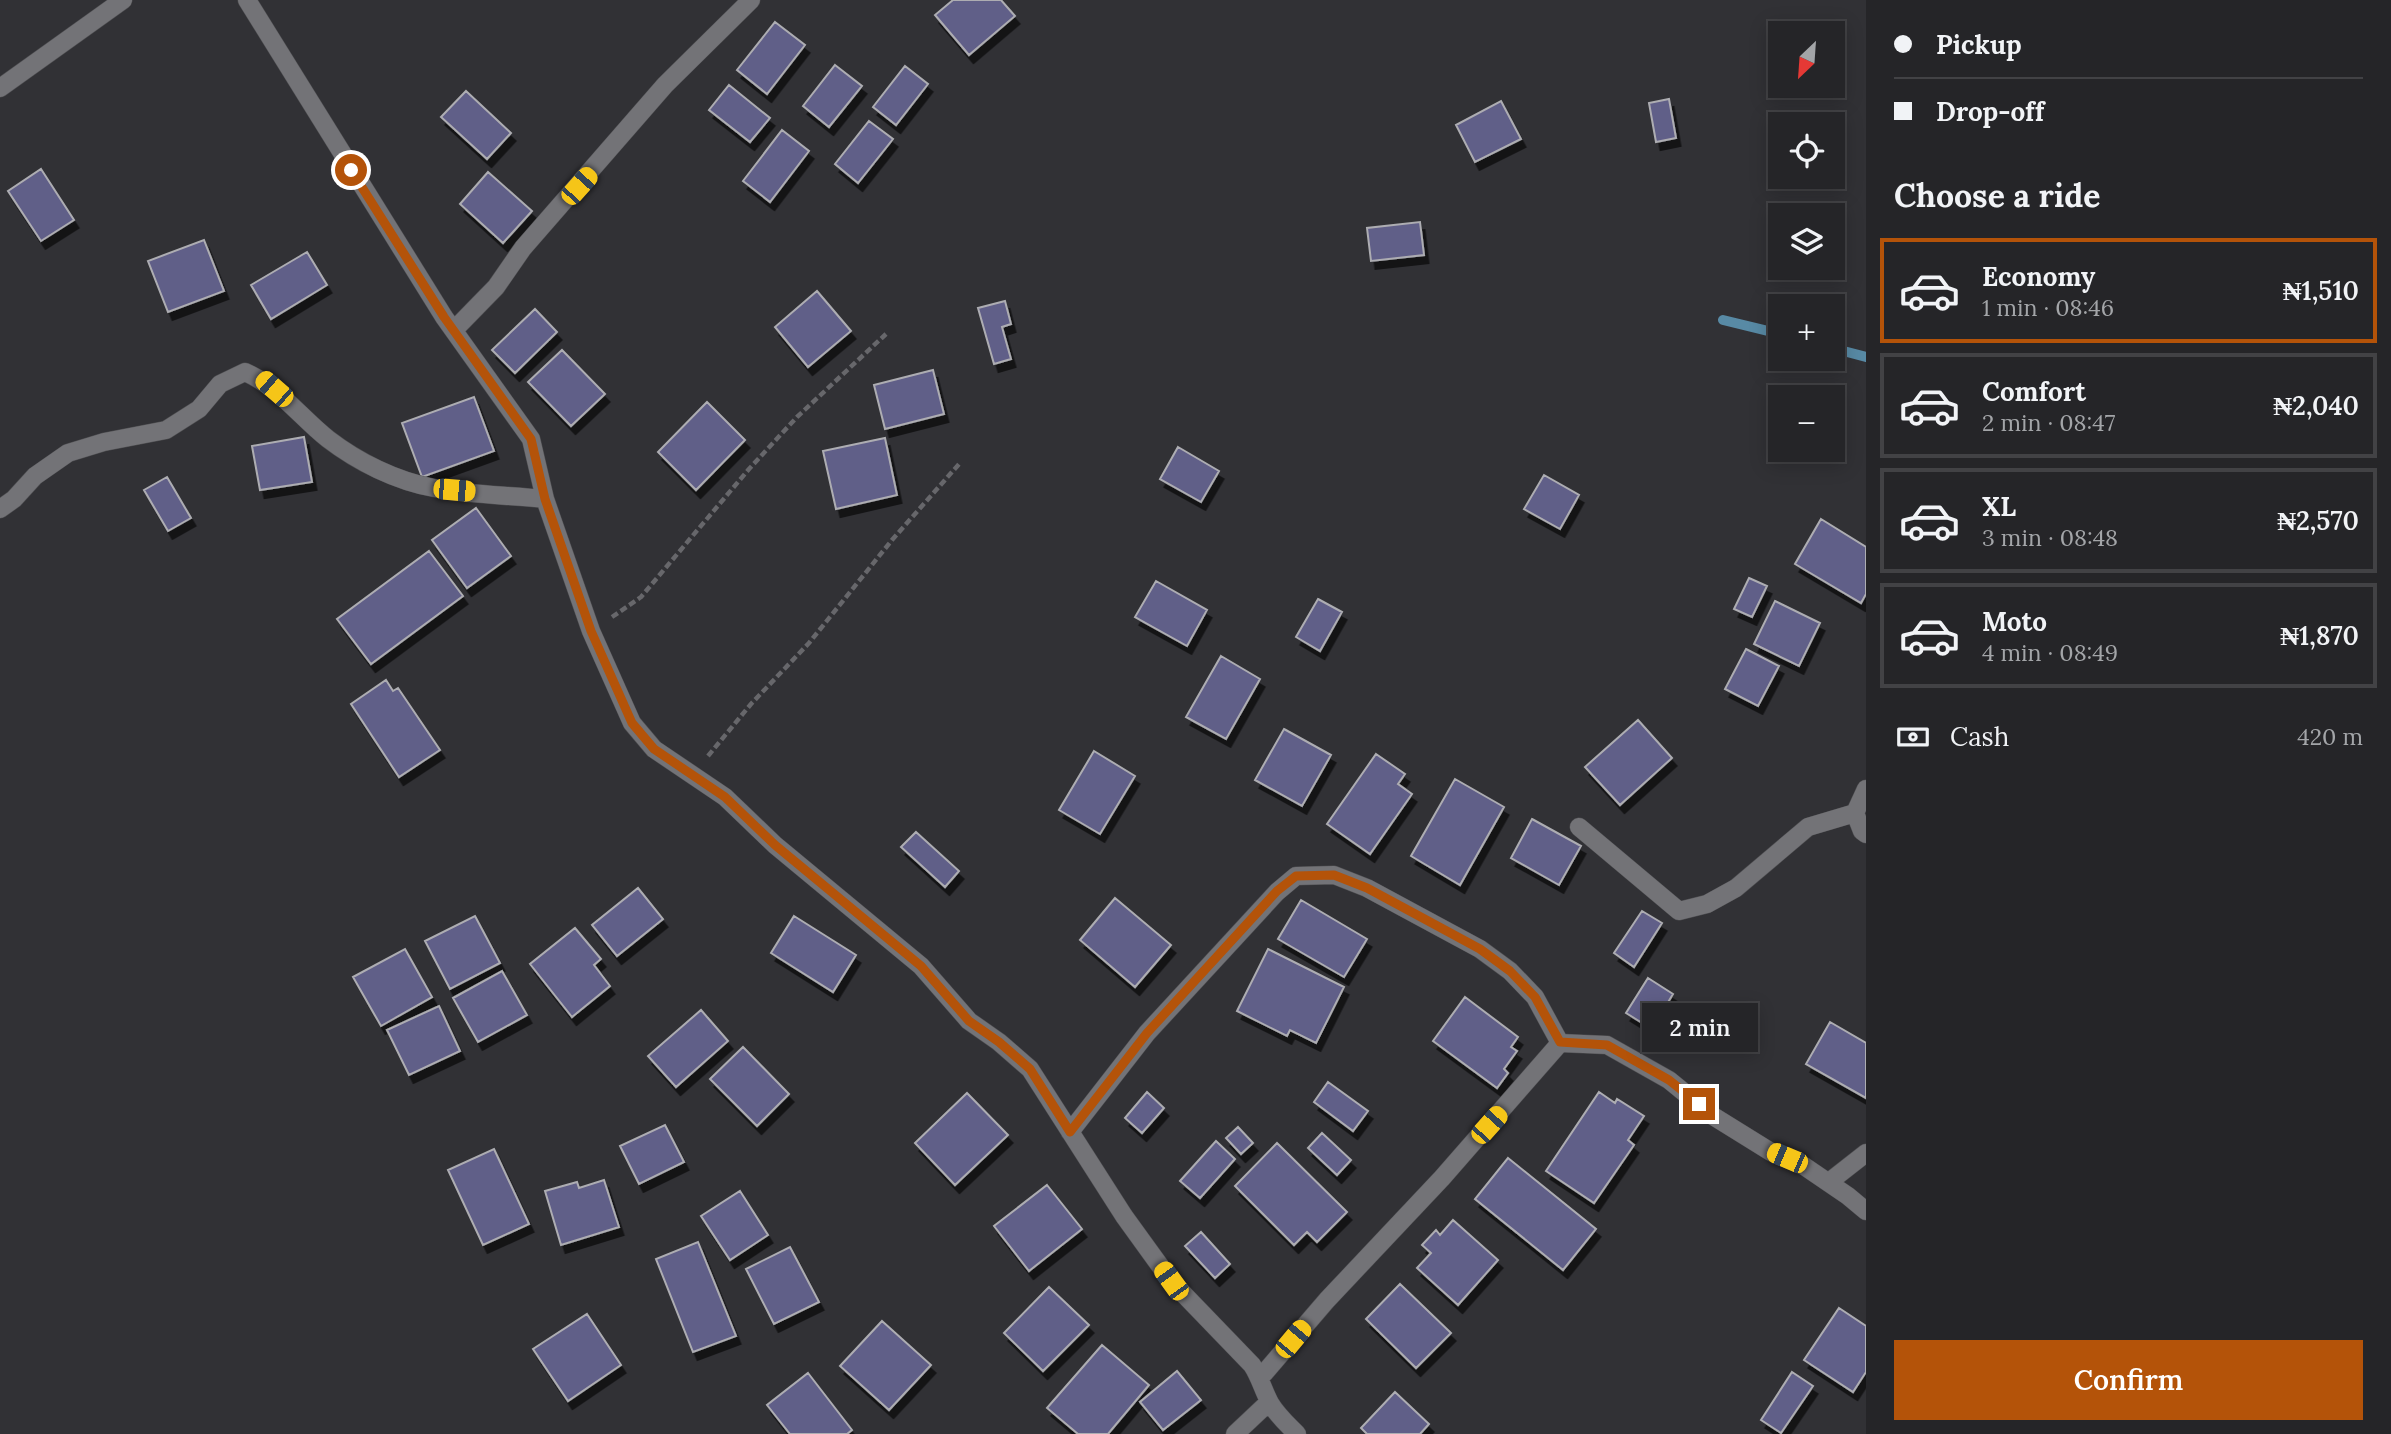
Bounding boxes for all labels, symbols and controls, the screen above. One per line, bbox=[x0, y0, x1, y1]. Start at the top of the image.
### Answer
north arrow bbox=[1768, 21, 1844, 98]
map controls bbox=[1768, 21, 1845, 462]
text: Pickup bbox=[1936, 28, 2022, 61]
text: Drop-off bbox=[1936, 95, 2044, 128]
button: locate bbox=[1768, 112, 1845, 189]
route start bbox=[335, 154, 367, 186]
car bbox=[558, 163, 601, 209]
text: Choose a ride bbox=[1894, 175, 2101, 216]
button: layers bbox=[1768, 203, 1845, 280]
icon: car bbox=[1898, 259, 1961, 322]
text: Economy bbox=[1982, 260, 2095, 293]
text: ₦1,510 bbox=[2283, 274, 2359, 307]
text: 1 min · 08:46 bbox=[1982, 293, 2114, 322]
button: + bbox=[1768, 294, 1845, 371]
car bbox=[252, 367, 297, 411]
icon: car bbox=[1898, 374, 1961, 437]
text: Comfort bbox=[1982, 375, 2086, 408]
button: − bbox=[1768, 385, 1845, 462]
text: ₦2,040 bbox=[2273, 389, 2359, 422]
text: 2 min · 08:47 bbox=[1982, 408, 2115, 437]
car bbox=[433, 478, 476, 502]
icon: car bbox=[1898, 489, 1961, 552]
text: XL bbox=[1982, 490, 2016, 523]
text: ₦2,570 bbox=[2277, 504, 2359, 537]
text: 3 min · 08:48 bbox=[1982, 523, 2118, 552]
icon: car bbox=[1898, 604, 1961, 667]
text: Moto bbox=[1982, 605, 2047, 638]
text: ₦1,870 bbox=[2280, 619, 2359, 652]
text: 4 min · 08:49 bbox=[1982, 638, 2118, 667]
icon: cash bbox=[1894, 718, 1932, 756]
text: Cash bbox=[1950, 720, 2009, 753]
text: 420 m bbox=[2297, 722, 2363, 751]
callout: 2 min bbox=[1641, 1002, 1757, 1052]
text: 2 min bbox=[1670, 1013, 1730, 1042]
route end bbox=[1683, 1088, 1715, 1120]
car bbox=[1468, 1102, 1511, 1148]
car bbox=[1764, 1140, 1811, 1176]
car bbox=[1151, 1258, 1192, 1304]
car bbox=[1272, 1316, 1315, 1362]
button: Confirm bbox=[1894, 1340, 2363, 1420]

